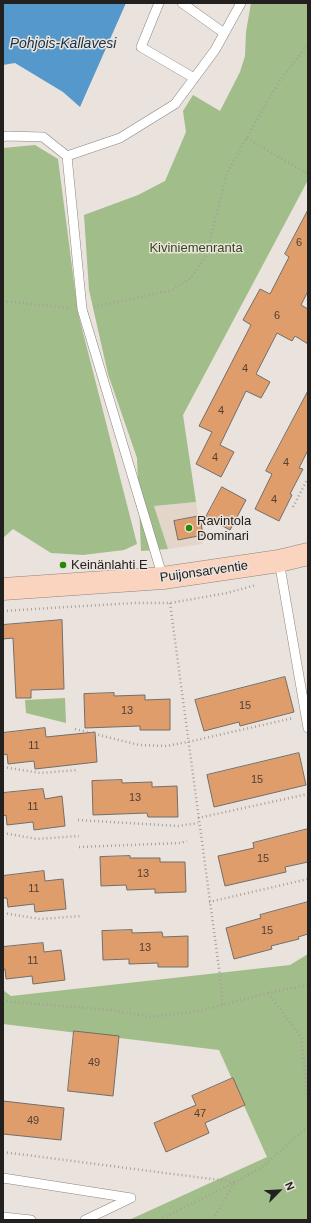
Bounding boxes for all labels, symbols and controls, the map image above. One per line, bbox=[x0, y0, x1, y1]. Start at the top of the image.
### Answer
water label: Pohjois-Kallavesi bbox=[10, 36, 116, 52]
house number: 6 bbox=[296, 236, 302, 250]
park label: Kiviniemenranta bbox=[149, 240, 243, 256]
house number: 6 bbox=[274, 309, 280, 323]
house number: 4 bbox=[242, 362, 248, 376]
house number: 4 bbox=[218, 404, 224, 418]
house number: 4 bbox=[212, 451, 218, 465]
house number: 4 bbox=[283, 456, 289, 470]
house number: 4 bbox=[271, 493, 277, 507]
place label: Ravintola Dominari bbox=[197, 513, 251, 544]
marker: Ravintola Dominari bbox=[184, 523, 194, 533]
place label: Keinänlahti E bbox=[71, 557, 148, 573]
street label: Puijonsarventie bbox=[159, 558, 249, 586]
marker: Keinänlahti E bbox=[58, 560, 68, 570]
house number: 15 bbox=[239, 699, 251, 713]
house number: 13 bbox=[121, 704, 133, 718]
house number: 11 bbox=[28, 739, 40, 753]
house number: 15 bbox=[251, 773, 263, 787]
house number: 13 bbox=[129, 791, 141, 805]
house number: 11 bbox=[27, 800, 39, 814]
house number: 15 bbox=[257, 852, 269, 866]
house number: 13 bbox=[137, 867, 149, 881]
house number: 11 bbox=[28, 882, 40, 896]
house number: 15 bbox=[261, 924, 273, 938]
house number: 13 bbox=[139, 941, 151, 955]
house number: 11 bbox=[27, 954, 39, 968]
house number: 49 bbox=[88, 1056, 100, 1070]
house number: 47 bbox=[194, 1107, 206, 1121]
house number: 49 bbox=[27, 1114, 39, 1128]
north arrow bbox=[259, 1171, 299, 1211]
text: N bbox=[283, 1180, 297, 1192]

